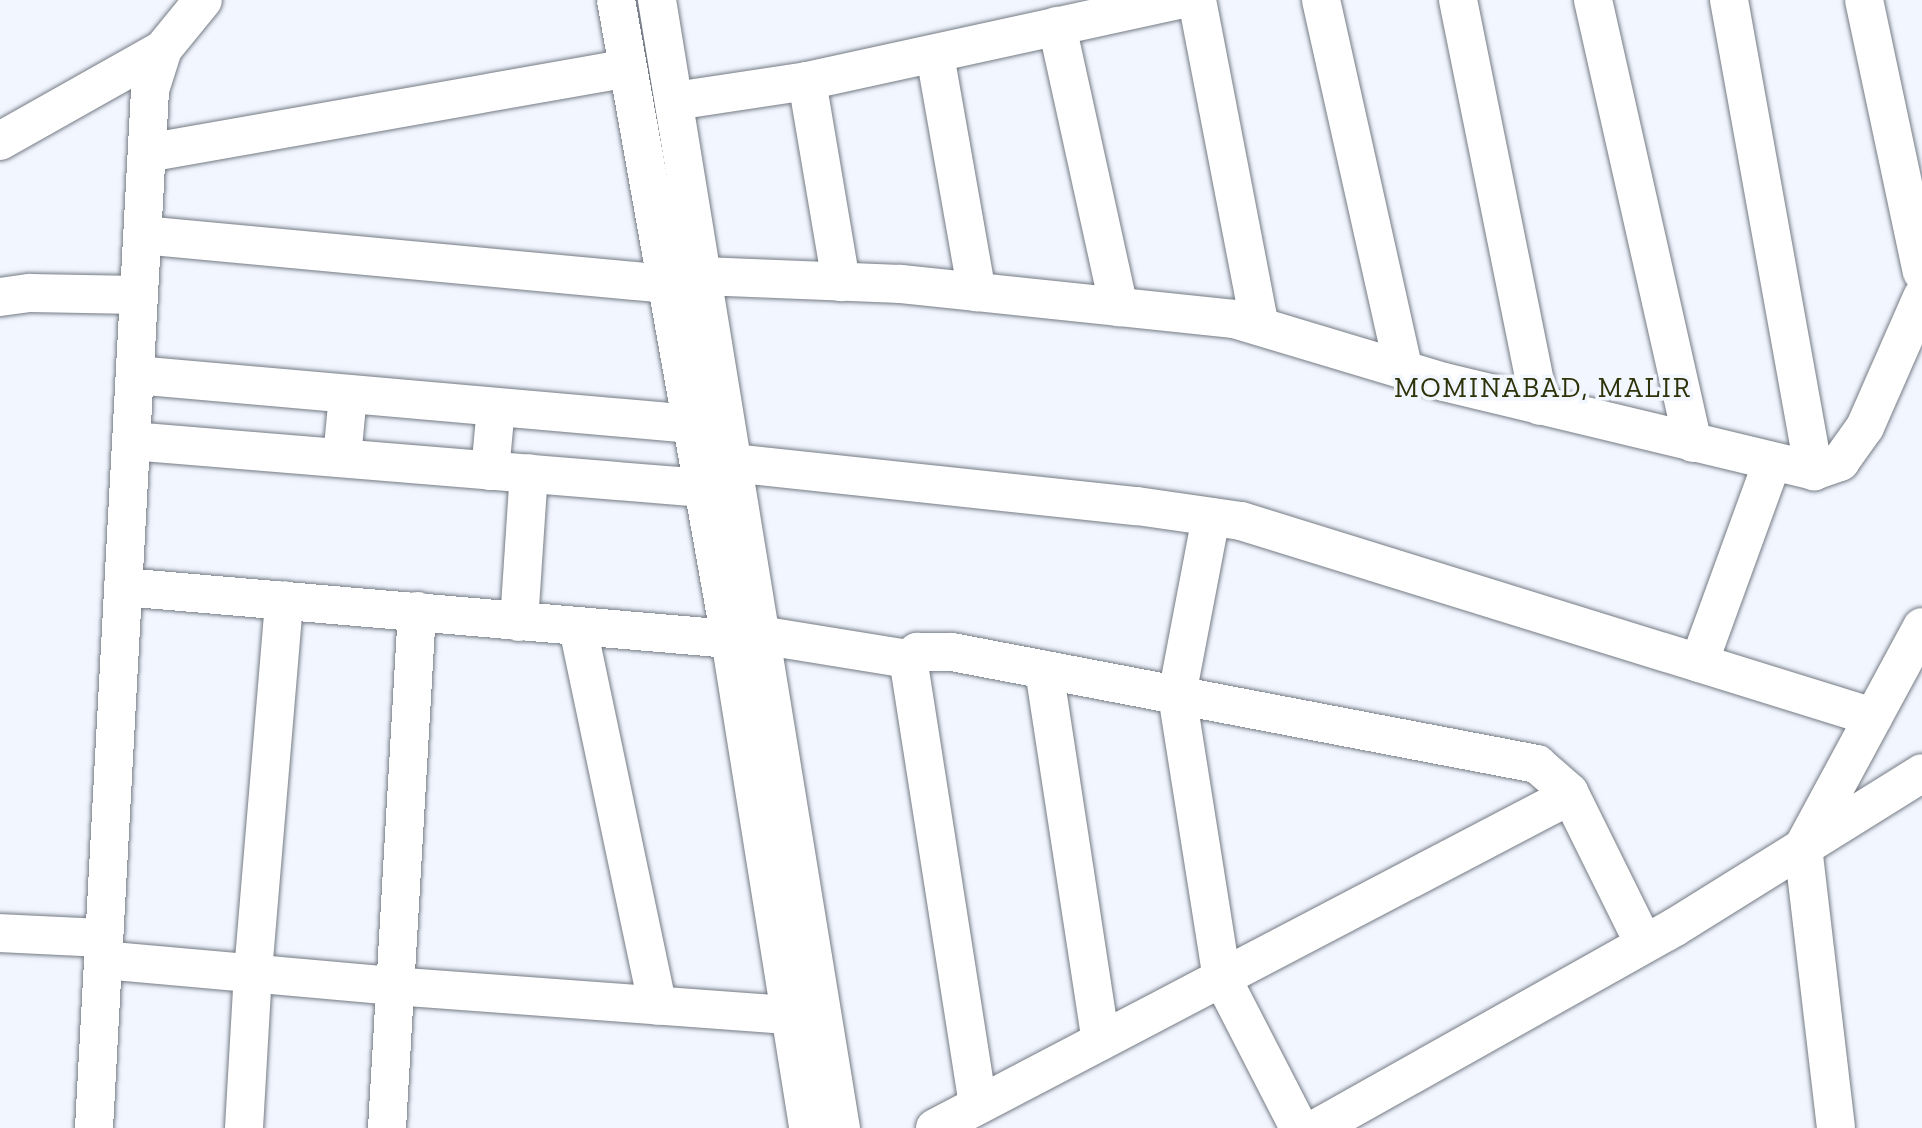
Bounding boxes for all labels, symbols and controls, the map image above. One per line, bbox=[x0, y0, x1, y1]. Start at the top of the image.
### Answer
district label: MOMINABAD, MALIR bbox=[1396, 371, 1690, 405]

